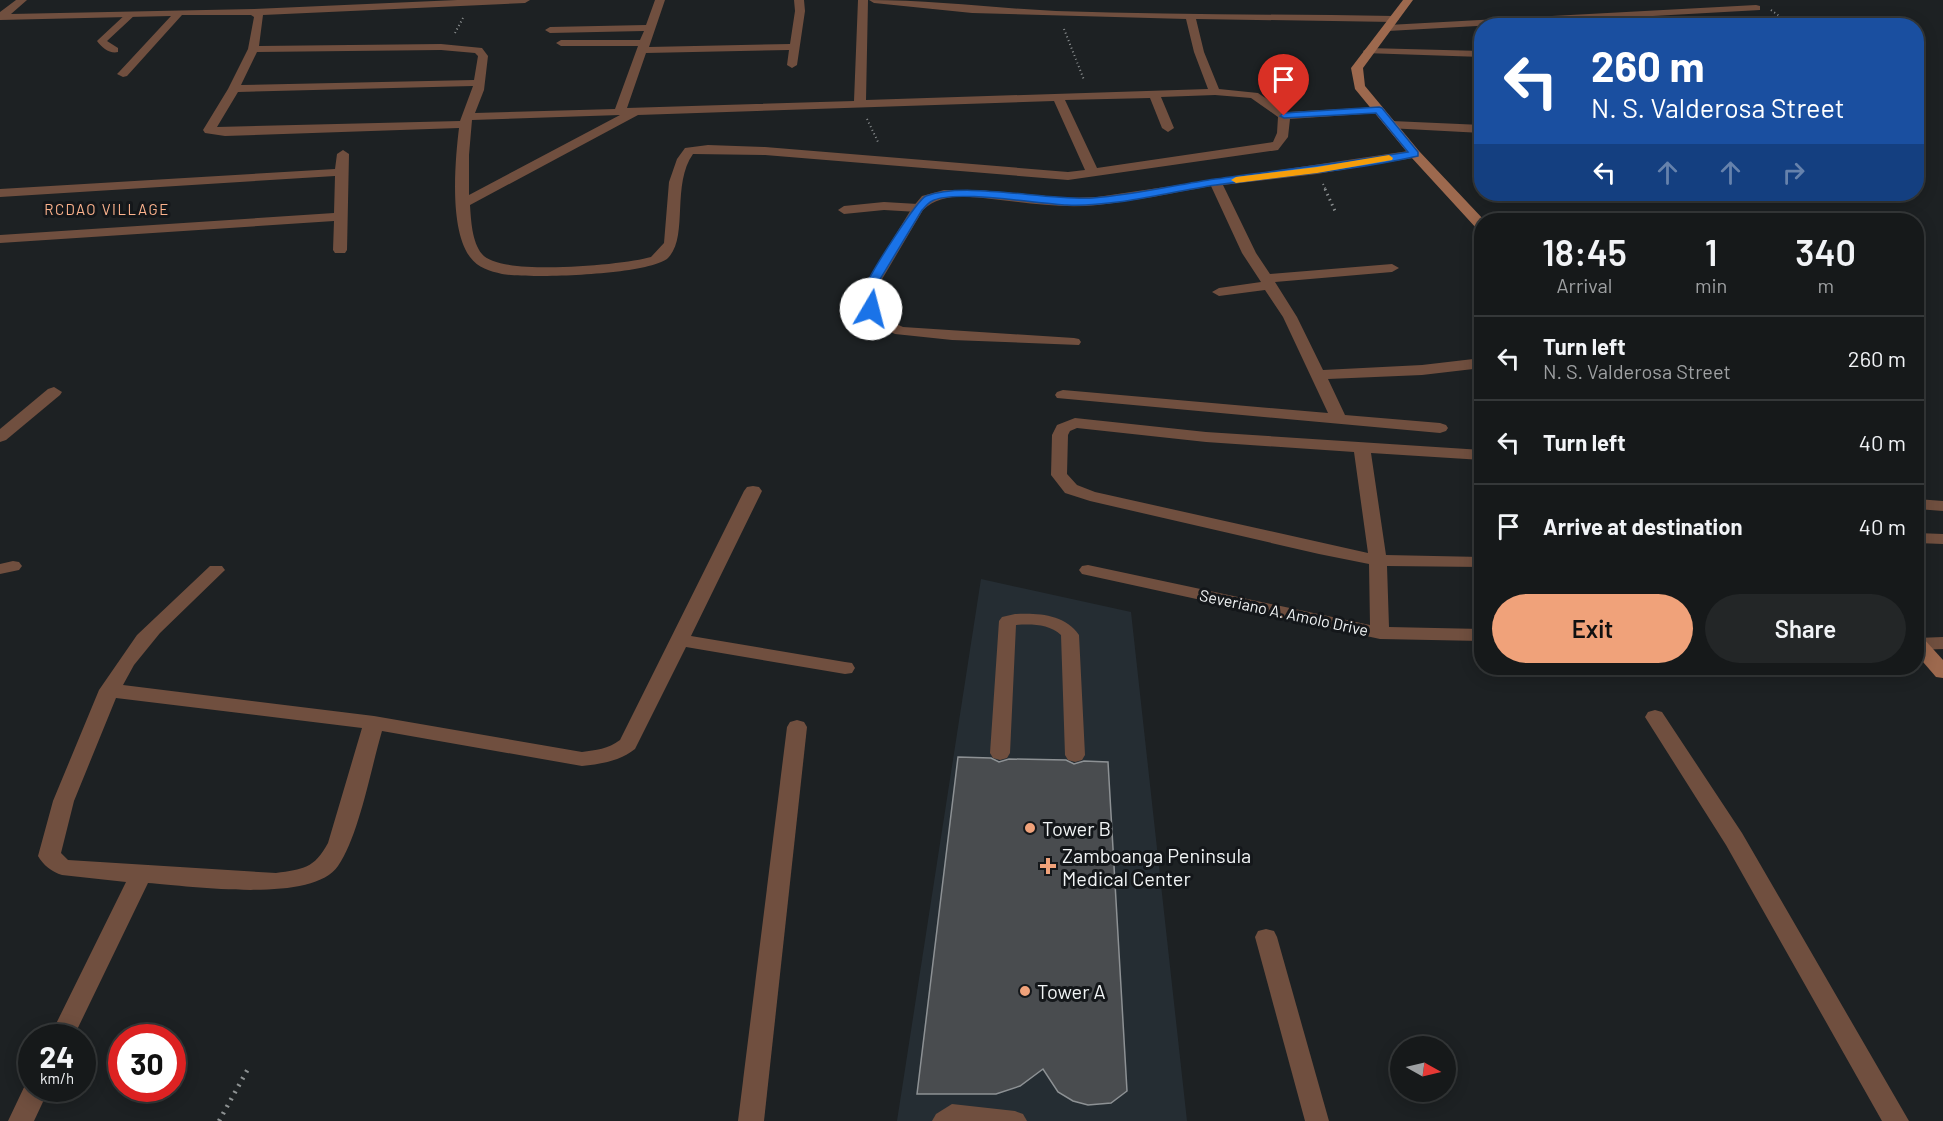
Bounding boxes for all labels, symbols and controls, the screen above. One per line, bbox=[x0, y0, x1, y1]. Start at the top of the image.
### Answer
text: 260 m bbox=[1591, 40, 1704, 90]
icon: left bbox=[1492, 42, 1570, 120]
pin bbox=[1258, 54, 1309, 116]
icon: arrive bbox=[1267, 63, 1300, 96]
text: N. S. Valderosa Street bbox=[1591, 91, 1845, 123]
icon: left bbox=[1588, 156, 1621, 189]
icon: ahead bbox=[1651, 156, 1684, 189]
icon: ahead bbox=[1714, 156, 1747, 189]
icon: right bbox=[1777, 156, 1810, 189]
district label: RCDAO VILLAGE bbox=[44, 200, 170, 218]
text: 18:45 bbox=[1542, 230, 1627, 273]
text: 1 bbox=[1705, 230, 1717, 273]
text: 340 bbox=[1795, 230, 1856, 273]
text: Arrival bbox=[1556, 273, 1612, 297]
text: min bbox=[1695, 273, 1727, 297]
text: m bbox=[1817, 273, 1834, 297]
position arrow bbox=[839, 277, 903, 341]
text: Turn left bbox=[1543, 333, 1626, 359]
icon: left bbox=[1492, 342, 1525, 375]
text: 260 m bbox=[1848, 345, 1906, 371]
text: N. S. Valderosa Street bbox=[1543, 359, 1731, 383]
icon: left bbox=[1492, 426, 1525, 459]
text: Turn left bbox=[1543, 429, 1626, 455]
text: 40 m bbox=[1859, 429, 1906, 455]
icon: arrive bbox=[1492, 510, 1525, 543]
text: Arrive at destination bbox=[1543, 513, 1742, 539]
text: 40 m bbox=[1859, 513, 1906, 539]
street label: Severiano A. Amolo Drive bbox=[1198, 585, 1370, 639]
button: Exit bbox=[1492, 594, 1693, 663]
button: Share bbox=[1705, 594, 1906, 663]
place label: Tower B bbox=[1042, 816, 1111, 840]
marker: Tower B bbox=[1023, 821, 1037, 835]
place label: Zamboanga Peninsula Medical Center bbox=[1062, 843, 1251, 890]
marker: Zamboanga Peninsula Medical Center bbox=[1039, 857, 1057, 875]
place label: Tower A bbox=[1037, 979, 1106, 1003]
marker: Tower A bbox=[1018, 984, 1032, 998]
speed limit sign: 30 bbox=[108, 1024, 186, 1102]
north arrow bbox=[1390, 1036, 1456, 1102]
map controls bbox=[1390, 1036, 1456, 1102]
text: 24 bbox=[40, 1038, 74, 1074]
text: km/h bbox=[40, 1069, 74, 1087]

